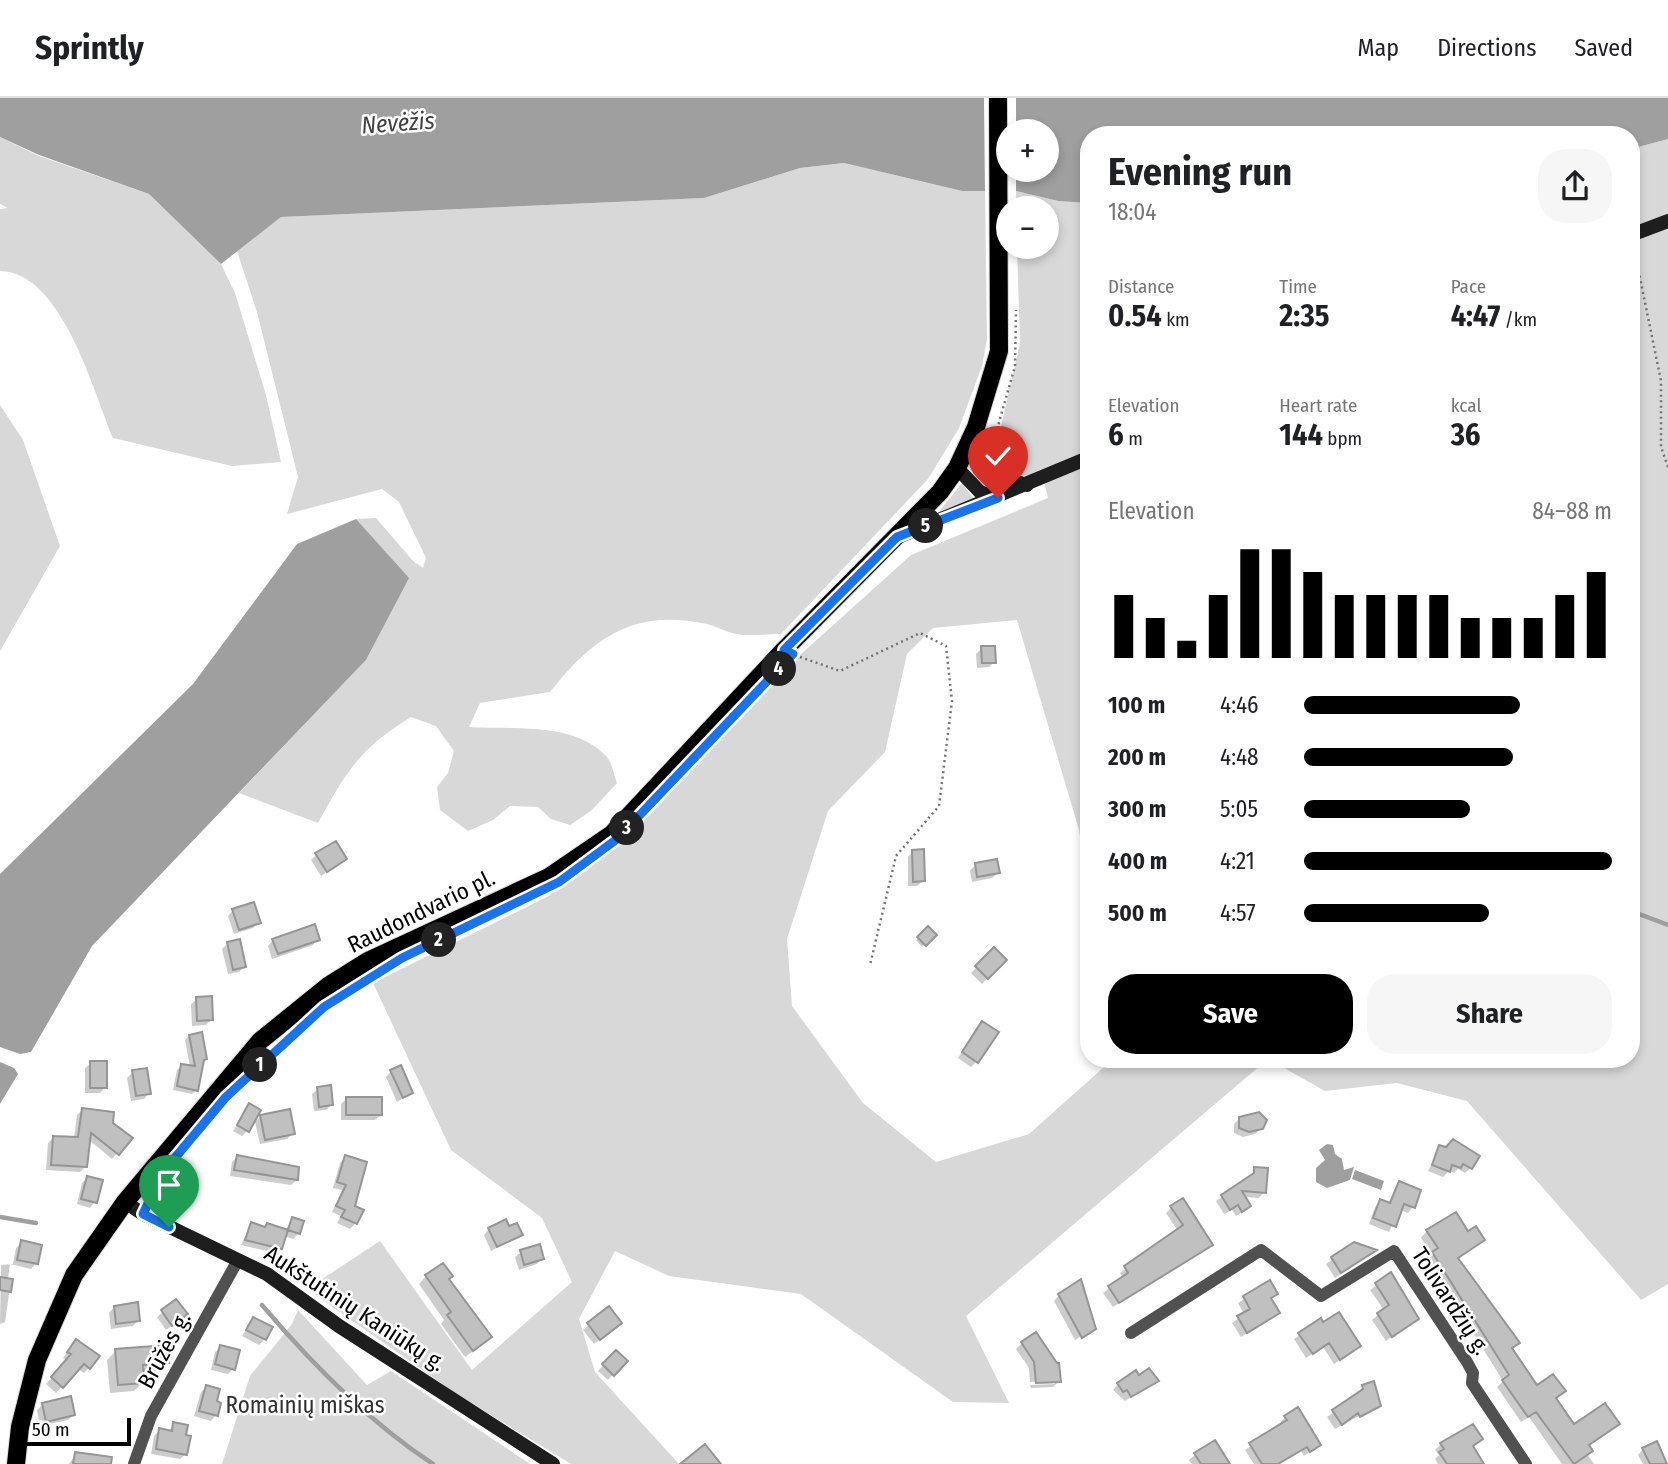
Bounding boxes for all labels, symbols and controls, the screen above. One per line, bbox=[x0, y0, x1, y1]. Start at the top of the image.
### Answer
text: Sprintly bbox=[35, 28, 144, 68]
text: Map bbox=[1358, 34, 1399, 62]
text: Directions bbox=[1437, 34, 1536, 62]
text: Saved bbox=[1574, 34, 1633, 62]
water label: Nevėžis bbox=[360, 106, 436, 140]
map controls bbox=[996, 119, 1059, 259]
button: + bbox=[996, 119, 1059, 182]
text: Evening run bbox=[1108, 149, 1292, 195]
button: share bbox=[1538, 149, 1612, 223]
button: − bbox=[996, 196, 1059, 259]
text: 18:04 bbox=[1108, 198, 1156, 226]
text: Distance bbox=[1108, 275, 1175, 298]
text: Time bbox=[1279, 275, 1317, 298]
text: Pace bbox=[1451, 275, 1486, 298]
text: 0.54 bbox=[1108, 298, 1162, 334]
text: 2:35 bbox=[1279, 298, 1330, 334]
text: 4:47 bbox=[1451, 298, 1500, 334]
text: km bbox=[1162, 308, 1190, 331]
text: /km bbox=[1500, 308, 1537, 331]
text: Elevation bbox=[1108, 394, 1180, 417]
text: Heart rate bbox=[1279, 394, 1357, 417]
text: kcal bbox=[1451, 394, 1481, 417]
text: 6 bbox=[1108, 417, 1124, 453]
text: 144 bbox=[1279, 417, 1323, 453]
text: 36 bbox=[1451, 417, 1481, 453]
pin bbox=[968, 426, 1028, 498]
text: m bbox=[1124, 427, 1143, 450]
text: bpm bbox=[1323, 427, 1362, 450]
icon: check bbox=[979, 437, 1017, 475]
text: Elevation bbox=[1108, 497, 1195, 525]
text: 84–88 m bbox=[1532, 497, 1612, 525]
pin: 5 bbox=[908, 508, 944, 544]
text: 5 bbox=[921, 514, 930, 537]
pin: 4 bbox=[762, 652, 796, 686]
text: 4 bbox=[774, 657, 783, 680]
text: 100 m bbox=[1108, 691, 1165, 719]
text: 4:46 bbox=[1220, 691, 1258, 719]
text: 200 m bbox=[1108, 743, 1166, 771]
text: 4:48 bbox=[1220, 743, 1259, 771]
text: 300 m bbox=[1108, 795, 1166, 823]
text: 5:05 bbox=[1220, 795, 1258, 823]
pin: 3 bbox=[610, 810, 644, 846]
text: 3 bbox=[622, 816, 631, 839]
text: 400 m bbox=[1108, 847, 1167, 875]
text: 4:21 bbox=[1220, 847, 1255, 875]
street label: Raudondvario pl. bbox=[343, 863, 499, 959]
text: 500 m bbox=[1108, 899, 1167, 927]
text: 4:57 bbox=[1220, 899, 1256, 927]
pin: 2 bbox=[422, 922, 457, 958]
text: 2 bbox=[434, 928, 443, 951]
button: Save bbox=[1108, 974, 1353, 1054]
button: Share bbox=[1367, 974, 1612, 1054]
pin: 1 bbox=[243, 1048, 278, 1082]
text: 1 bbox=[255, 1053, 264, 1076]
pin bbox=[139, 1155, 199, 1227]
icon: arrive bbox=[150, 1166, 188, 1204]
street label: Aukštutinių Kaniūkų g. bbox=[259, 1239, 451, 1377]
street label: Tolivardžių g. bbox=[1406, 1242, 1496, 1360]
street label: Brūžės g. bbox=[131, 1307, 197, 1393]
park label: Romainių miškas bbox=[226, 1391, 385, 1419]
scale bar bbox=[21, 1415, 131, 1447]
text: 50 m bbox=[32, 1418, 70, 1441]

